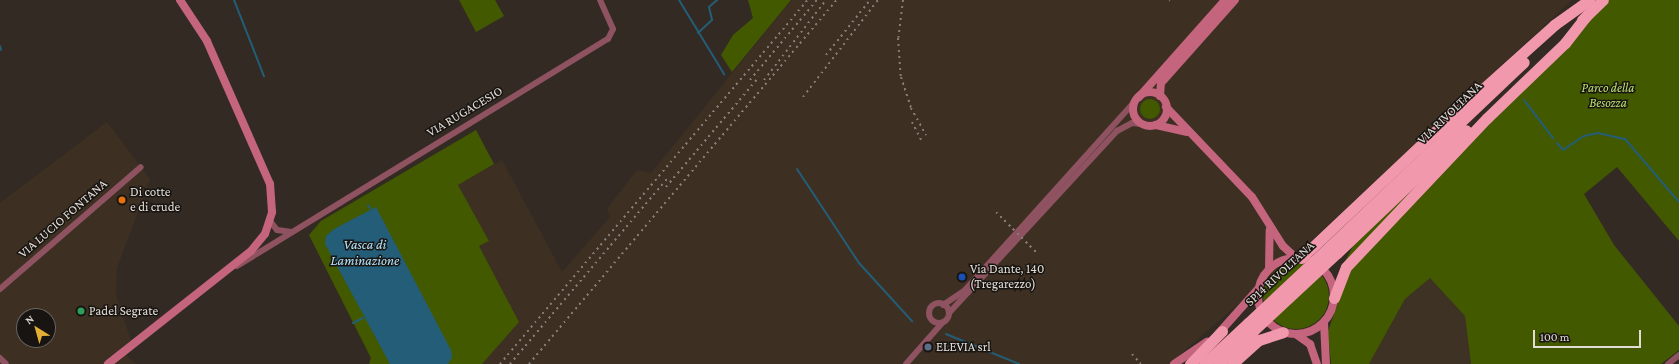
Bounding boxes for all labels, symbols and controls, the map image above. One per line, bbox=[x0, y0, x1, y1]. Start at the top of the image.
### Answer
street label: VIA RIVOLTANA bbox=[1414, 78, 1486, 148]
park label: Parco della Besozza bbox=[1582, 81, 1634, 112]
street label: VIA RUGACESIO bbox=[424, 83, 506, 141]
street label: VIA LUCIO FONTANA bbox=[15, 176, 111, 262]
place label: Di cotte e di crude bbox=[130, 185, 180, 216]
marker: Di cotte e di crude bbox=[117, 195, 127, 205]
water label: Vasca di Laminazione bbox=[331, 236, 399, 268]
street label: SP14 RIVOLTANA bbox=[1242, 238, 1318, 310]
place label: Via Dante, 140 (Tregarezzo) bbox=[970, 262, 1044, 293]
marker: Via Dante, 140 (Tregarezzo) bbox=[957, 272, 967, 282]
place label: Padel Segrate bbox=[89, 303, 158, 319]
marker: Padel Segrate bbox=[76, 306, 86, 316]
north arrow bbox=[16, 308, 56, 348]
text: N bbox=[23, 312, 36, 326]
scale bar bbox=[1535, 322, 1643, 348]
text: 100 m bbox=[1540, 330, 1569, 344]
place label: ELEVIA srl bbox=[936, 339, 991, 355]
marker: ELEVIA srl bbox=[923, 342, 933, 352]

